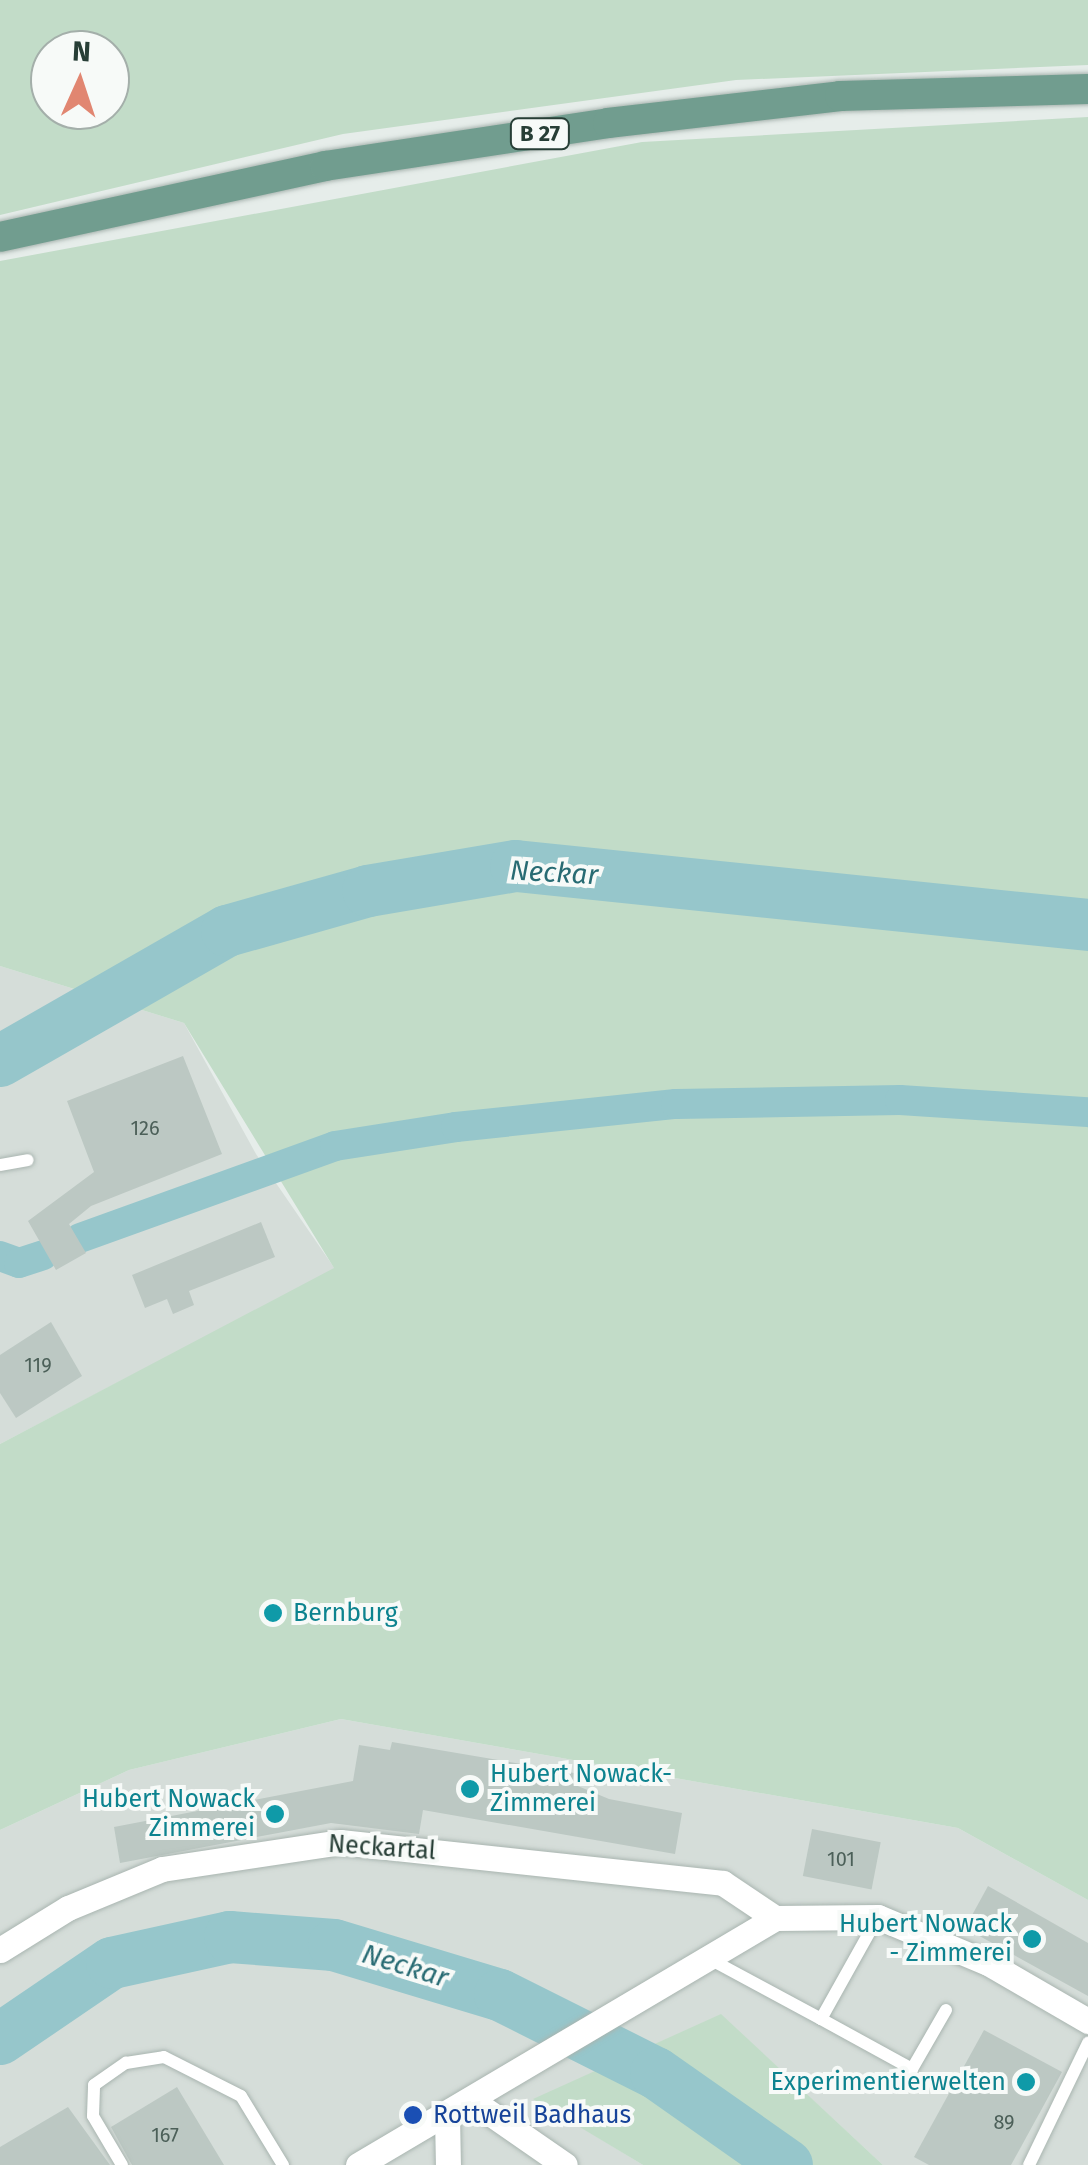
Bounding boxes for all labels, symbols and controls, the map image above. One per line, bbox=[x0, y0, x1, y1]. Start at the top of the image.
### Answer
north arrow bbox=[30, 30, 130, 130]
text: N bbox=[71, 35, 92, 69]
road number: B 27 bbox=[508, 117, 572, 151]
water label: Neckar bbox=[509, 854, 599, 892]
house number: 126 bbox=[130, 1116, 160, 1140]
house number: 119 bbox=[24, 1353, 52, 1377]
place label: Bernburg bbox=[293, 1598, 398, 1628]
marker: Bernburg bbox=[262, 1602, 284, 1624]
place label: Hubert Nowack- Zimmerei bbox=[490, 1760, 672, 1819]
marker: Hubert Nowack- Zimmerei bbox=[459, 1778, 481, 1800]
place label: Hubert Nowack Zimmerei bbox=[82, 1785, 255, 1844]
marker: Hubert Nowack Zimmerei bbox=[264, 1803, 286, 1825]
street label: Neckartal bbox=[327, 1829, 437, 1867]
house number: 101 bbox=[827, 1847, 855, 1871]
place label: Hubert Nowack - Zimmerei bbox=[839, 1910, 1012, 1969]
marker: Hubert Nowack - Zimmerei bbox=[1021, 1928, 1043, 1950]
water label: Neckar bbox=[358, 1937, 452, 1995]
place label: Experimentierwelten bbox=[770, 2067, 1006, 2097]
marker: Experimentierwelten bbox=[1015, 2071, 1037, 2093]
place label: Rottweil Badhaus bbox=[433, 2100, 631, 2130]
marker: Rottweil Badhaus bbox=[402, 2104, 424, 2126]
house number: 89 bbox=[993, 2110, 1015, 2134]
house number: 167 bbox=[151, 2123, 179, 2147]

